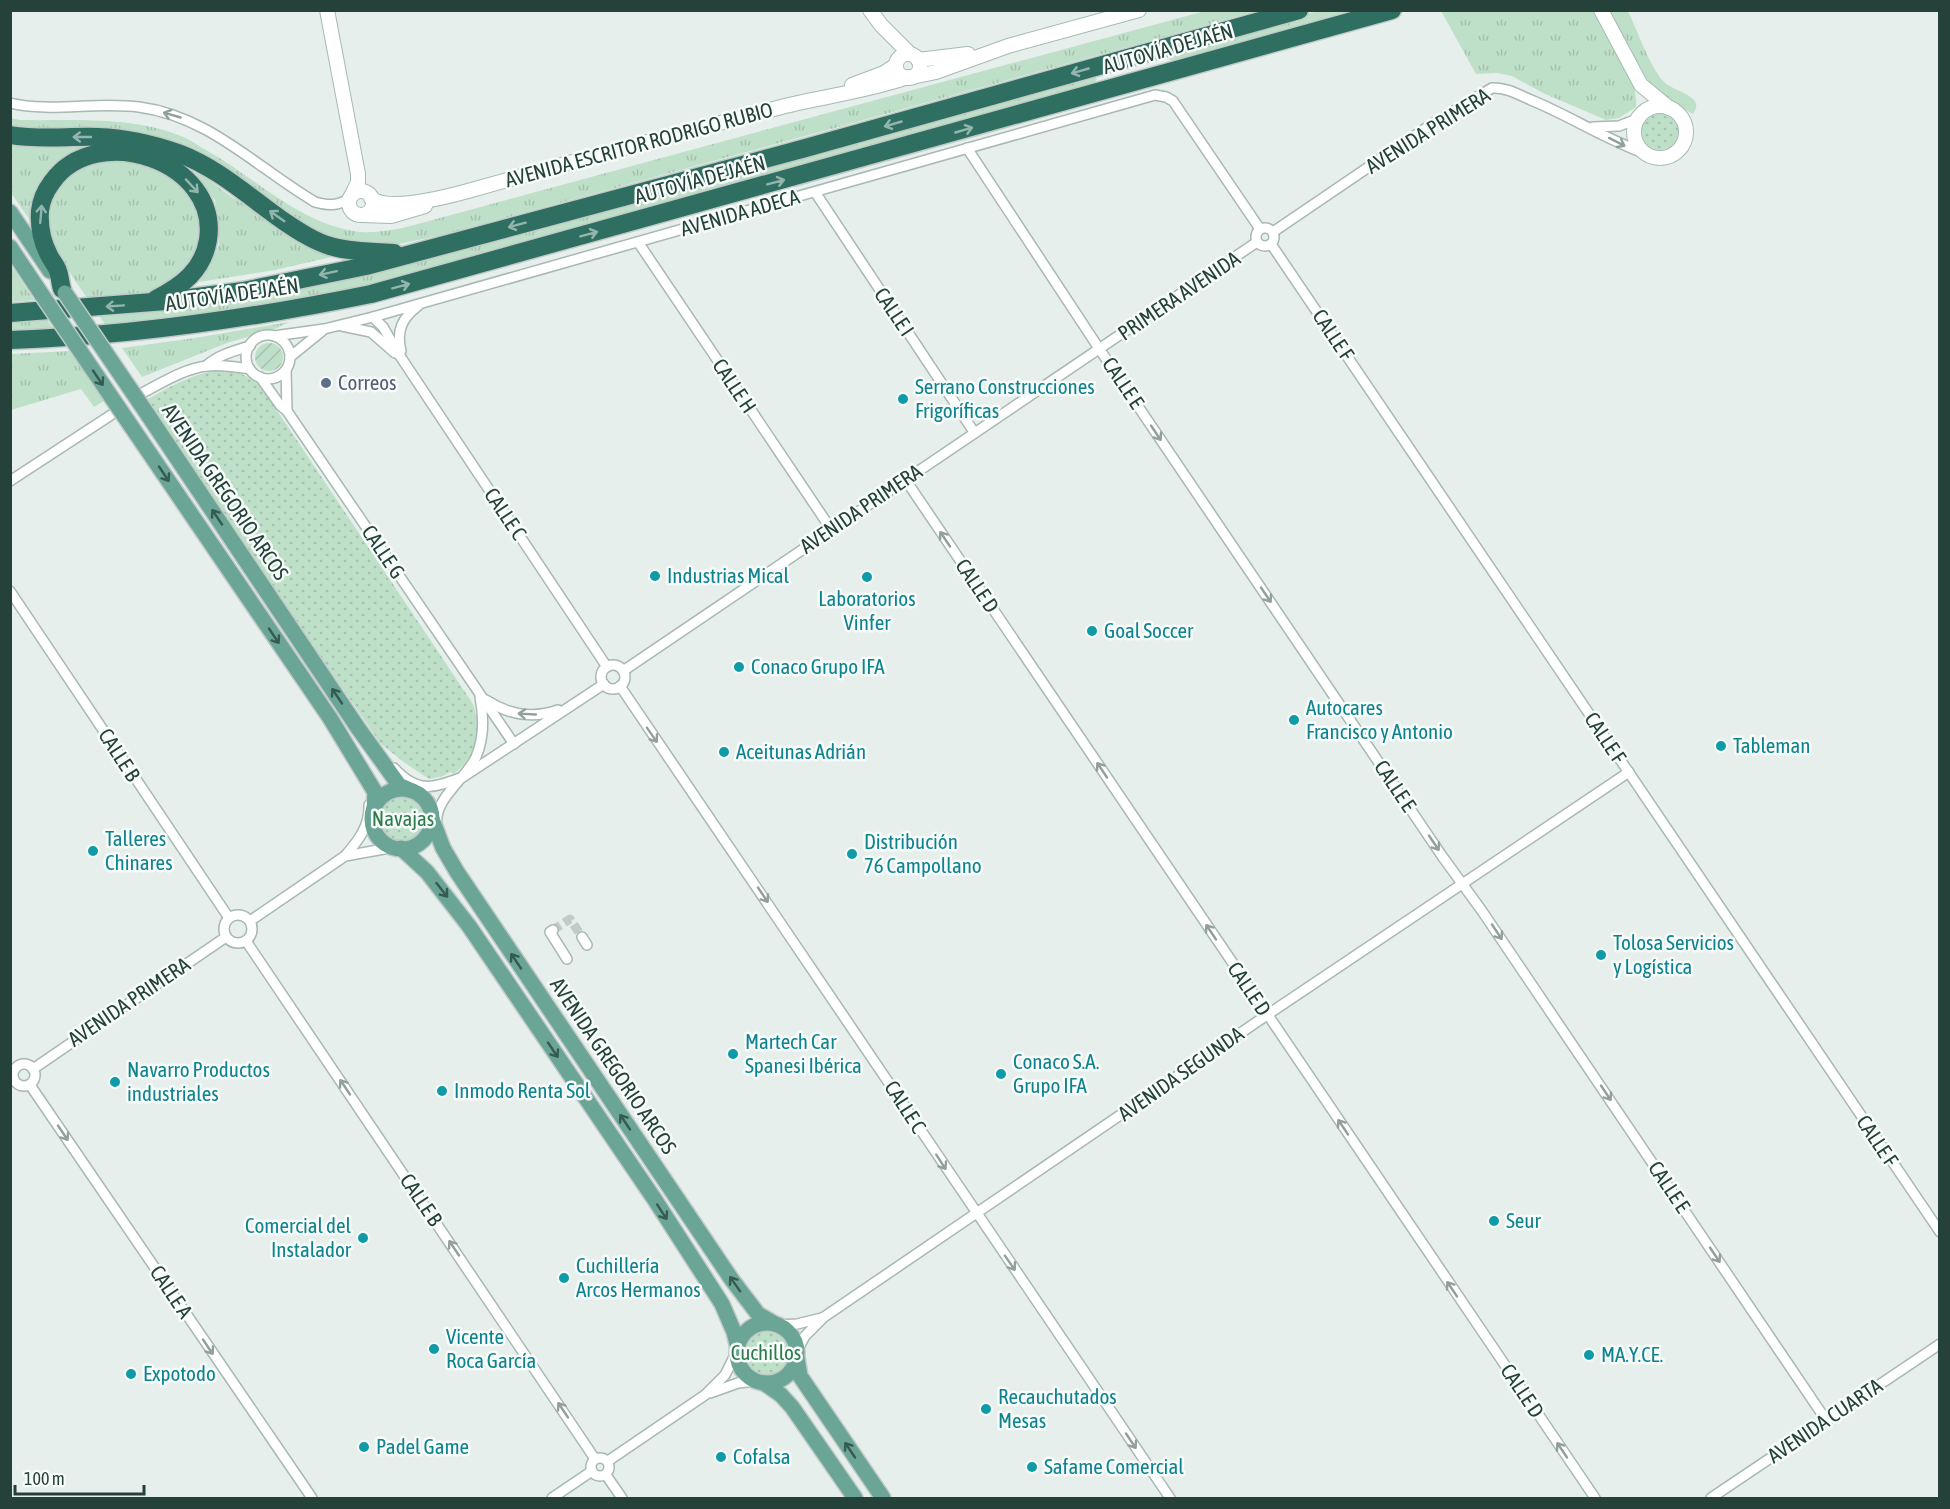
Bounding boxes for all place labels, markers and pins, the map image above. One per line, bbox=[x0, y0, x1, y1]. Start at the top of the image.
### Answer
place label: Correos bbox=[338, 370, 396, 394]
place label: Serrano Construcciones Frigoríficas bbox=[915, 374, 1095, 422]
marker: Correos bbox=[319, 376, 333, 390]
marker: Serrano Construcciones Frigoríficas bbox=[896, 392, 910, 406]
place label: Industrias Mical bbox=[667, 563, 790, 587]
marker: Industrias Mical bbox=[648, 569, 662, 583]
marker: Laboratorios Vinfer bbox=[860, 570, 874, 584]
place label: Laboratorios Vinfer bbox=[818, 586, 916, 634]
place label: Goal Soccer bbox=[1104, 618, 1194, 642]
marker: Goal Soccer bbox=[1085, 624, 1099, 638]
place label: Conaco Grupo IFA bbox=[751, 654, 885, 678]
marker: Conaco Grupo IFA bbox=[732, 660, 746, 674]
place label: Autocares Francisco y Antonio bbox=[1306, 695, 1453, 743]
marker: Autocares Francisco y Antonio bbox=[1287, 713, 1301, 727]
place label: Tableman bbox=[1733, 733, 1810, 757]
place label: Aceitunas Adrián bbox=[736, 739, 866, 763]
marker: Tableman bbox=[1714, 739, 1728, 753]
marker: Aceitunas Adrián bbox=[717, 745, 731, 759]
place label: Talleres Chinares bbox=[105, 826, 173, 874]
place label: Distribución 76 Campollano bbox=[864, 829, 982, 877]
marker: Talleres Chinares bbox=[86, 844, 100, 858]
marker: Distribución 76 Campollano bbox=[845, 847, 859, 861]
place label: Tolosa Servicios y Logística bbox=[1613, 930, 1734, 978]
marker: Tolosa Servicios y Logística bbox=[1594, 948, 1608, 962]
place label: Martech Car Spanesi Ibérica bbox=[745, 1029, 862, 1077]
marker: Martech Car Spanesi Ibérica bbox=[726, 1047, 740, 1061]
place label: Conaco S.A. Grupo IFA bbox=[1013, 1049, 1099, 1097]
place label: Navarro Productos industriales bbox=[127, 1057, 270, 1105]
marker: Conaco S.A. Grupo IFA bbox=[994, 1067, 1008, 1081]
marker: Navarro Productos industriales bbox=[108, 1075, 122, 1089]
place label: Inmodo Renta Sol bbox=[454, 1078, 591, 1102]
marker: Inmodo Renta Sol bbox=[435, 1084, 449, 1098]
place label: Seur bbox=[1506, 1208, 1541, 1232]
place label: Comercial del Instalador bbox=[245, 1213, 352, 1261]
marker: Seur bbox=[1487, 1214, 1501, 1228]
marker: Comercial del Instalador bbox=[356, 1231, 370, 1245]
place label: Cuchillería Arcos Hermanos bbox=[576, 1253, 701, 1301]
marker: Cuchillería Arcos Hermanos bbox=[557, 1271, 571, 1285]
place label: Vicente Roca García bbox=[446, 1324, 536, 1372]
marker: Vicente Roca García bbox=[427, 1342, 441, 1356]
place label: MA.Y.CE. bbox=[1601, 1342, 1663, 1366]
marker: MA.Y.CE. bbox=[1582, 1348, 1596, 1362]
place label: Expotodo bbox=[143, 1361, 216, 1385]
marker: Expotodo bbox=[124, 1367, 138, 1381]
place label: Recauchutados Mesas bbox=[998, 1384, 1117, 1432]
marker: Recauchutados Mesas bbox=[979, 1402, 993, 1416]
place label: Padel Game bbox=[376, 1434, 469, 1458]
marker: Padel Game bbox=[357, 1440, 371, 1454]
place label: Cofalsa bbox=[733, 1444, 791, 1468]
marker: Cofalsa bbox=[714, 1450, 728, 1464]
place label: Safame Comercial bbox=[1044, 1454, 1184, 1478]
marker: Safame Comercial bbox=[1025, 1460, 1039, 1474]

